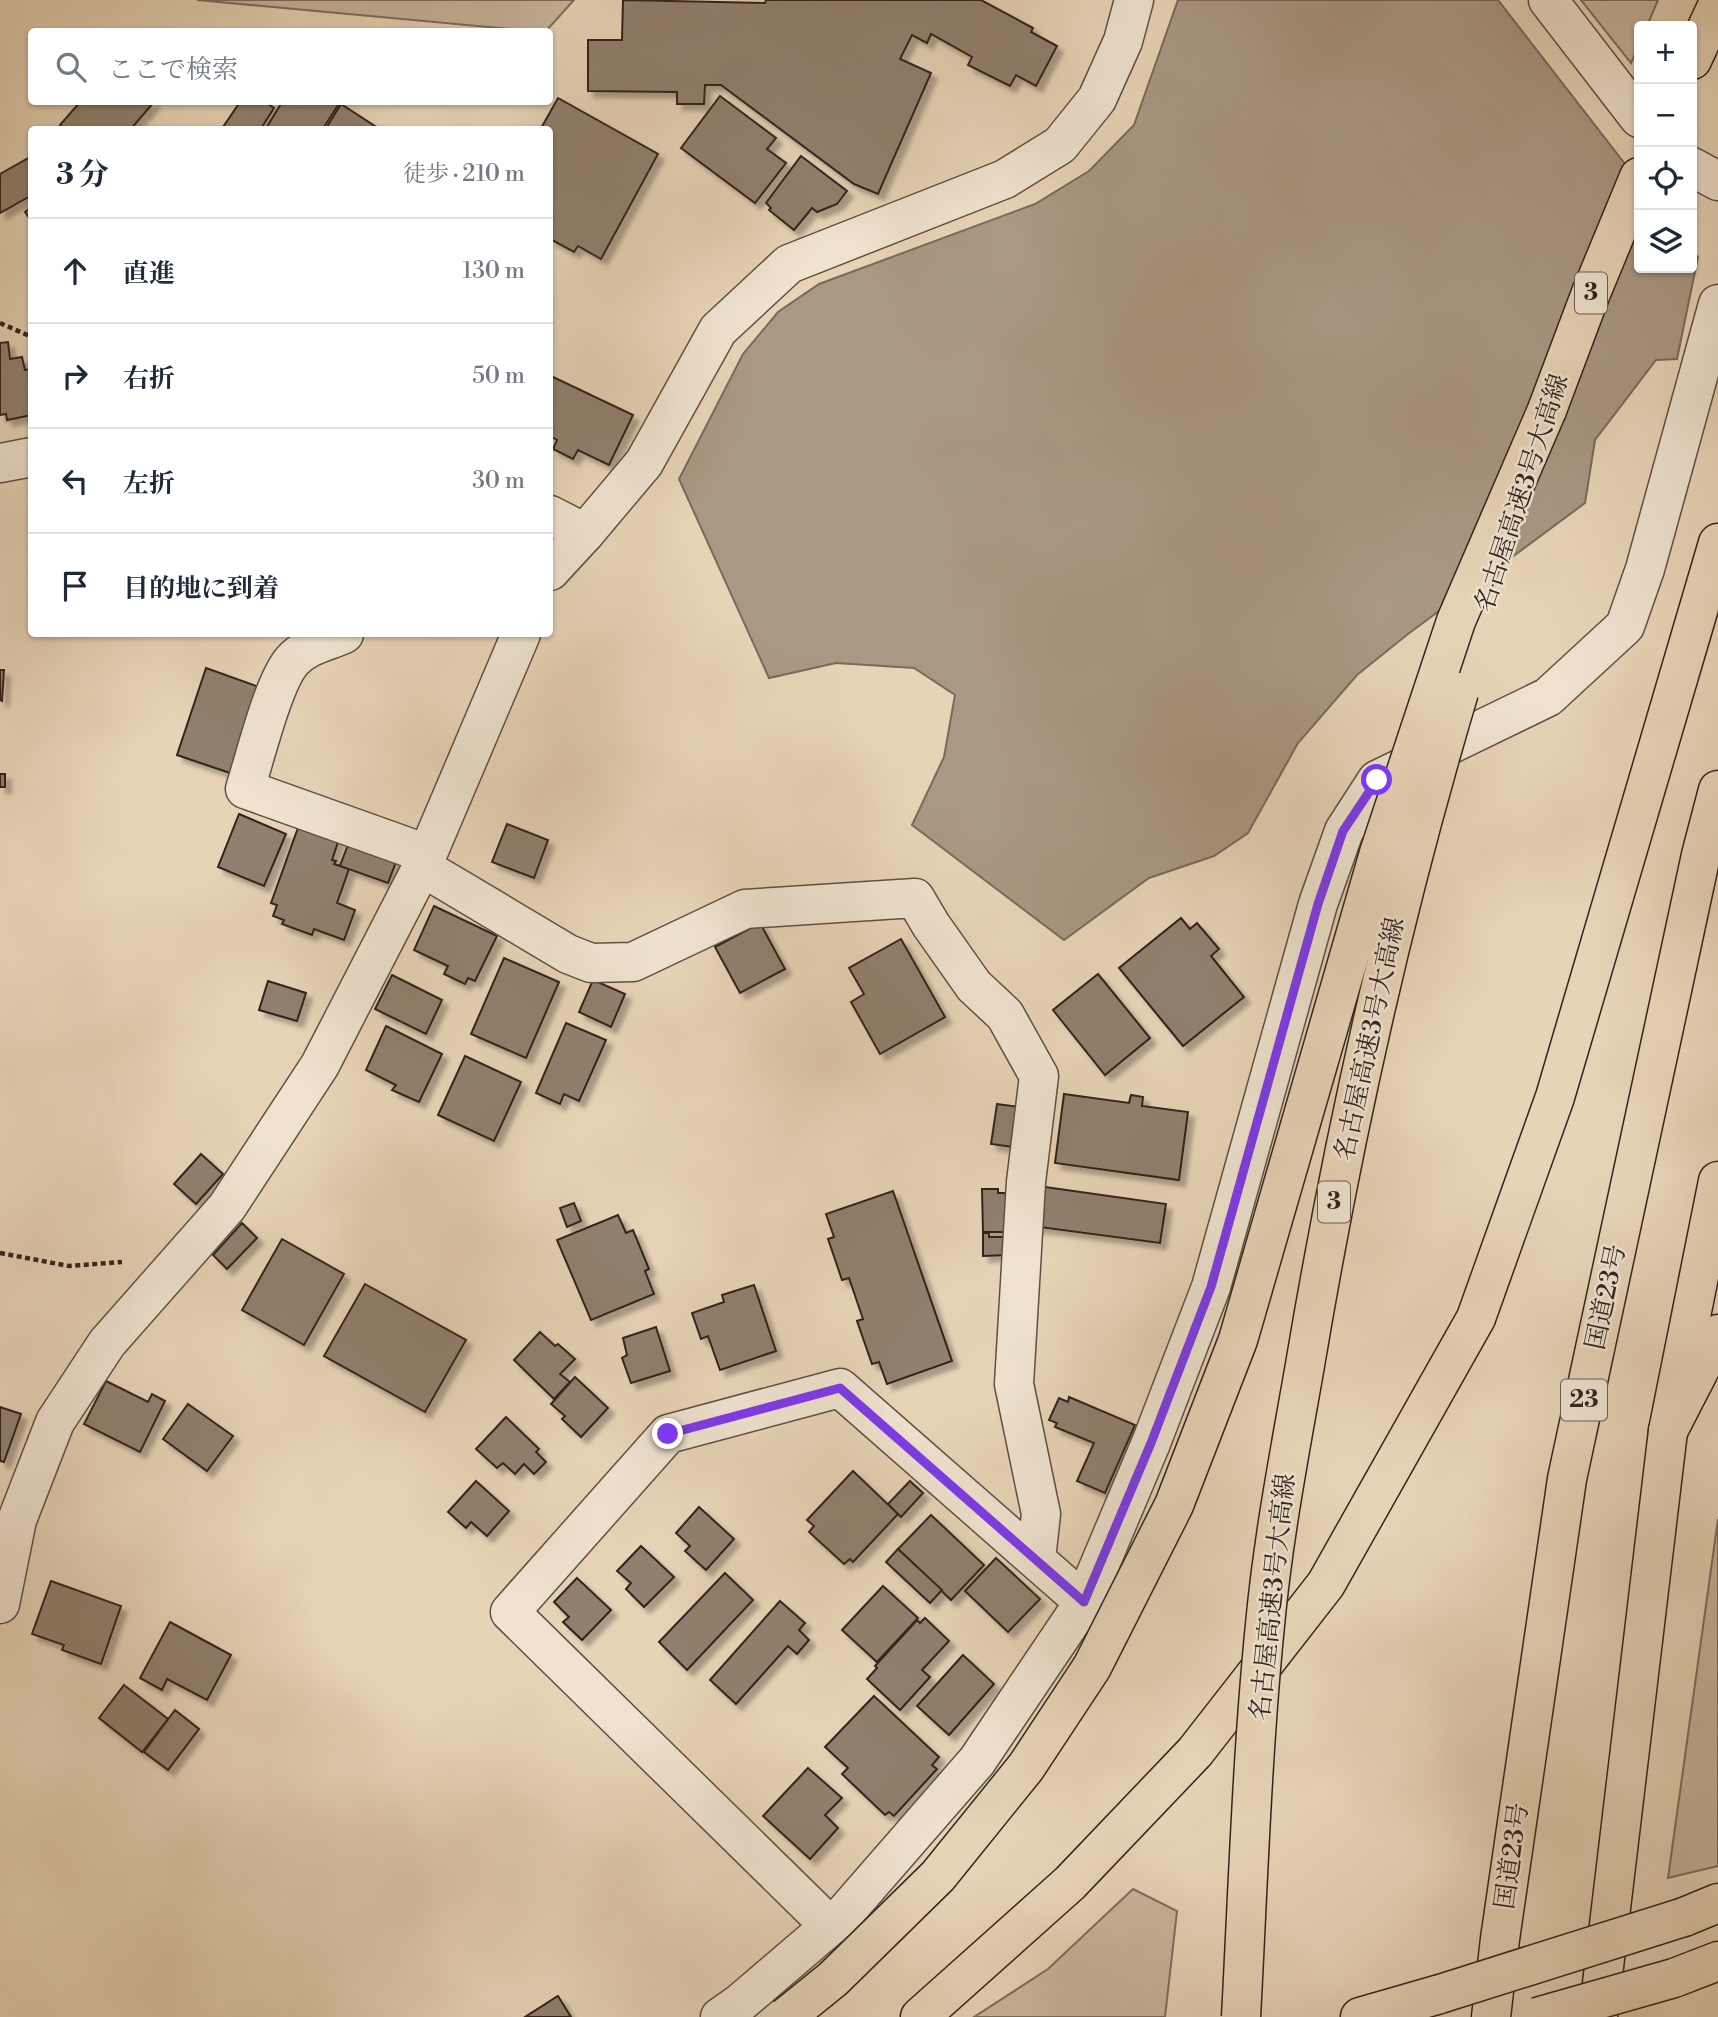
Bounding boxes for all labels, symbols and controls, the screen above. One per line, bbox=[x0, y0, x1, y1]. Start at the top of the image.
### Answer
map controls bbox=[1634, 21, 1697, 273]
button: + bbox=[1634, 21, 1697, 84]
search box bbox=[28, 28, 553, 105]
icon: search bbox=[52, 48, 90, 86]
text: ここで検索 bbox=[108, 54, 238, 86]
button: − bbox=[1634, 84, 1697, 147]
button: locate bbox=[1634, 147, 1697, 210]
text: 3 分 bbox=[56, 156, 109, 194]
text: 徒歩 · 210 m bbox=[403, 160, 525, 188]
button: layers bbox=[1634, 210, 1697, 273]
icon: ahead bbox=[56, 252, 94, 290]
text: 130 m bbox=[462, 257, 525, 285]
text: 直進 bbox=[123, 258, 175, 290]
road number: 3 bbox=[1575, 272, 1607, 314]
icon: right bbox=[56, 357, 94, 395]
text: 50 m bbox=[472, 362, 525, 390]
text: 右折 bbox=[123, 363, 175, 395]
street label: 名古屋高速3号大高線 bbox=[1468, 370, 1576, 616]
icon: left bbox=[56, 462, 94, 500]
text: 30 m bbox=[472, 467, 525, 495]
text: 左折 bbox=[123, 468, 175, 500]
icon: arrive bbox=[56, 567, 94, 605]
text: 目的地に到着 bbox=[123, 573, 279, 605]
route start bbox=[1361, 764, 1392, 795]
street label: 名古屋高速3号大高線 bbox=[1329, 914, 1411, 1164]
road number: 3 bbox=[1318, 1182, 1350, 1222]
street label: 国道23号 bbox=[1579, 1241, 1633, 1353]
road number: 23 bbox=[1561, 1380, 1607, 1420]
route end bbox=[652, 1418, 683, 1449]
street label: 名古屋高速3号大高線 bbox=[1244, 1472, 1302, 1722]
street label: 国道23号 bbox=[1489, 1801, 1535, 1911]

